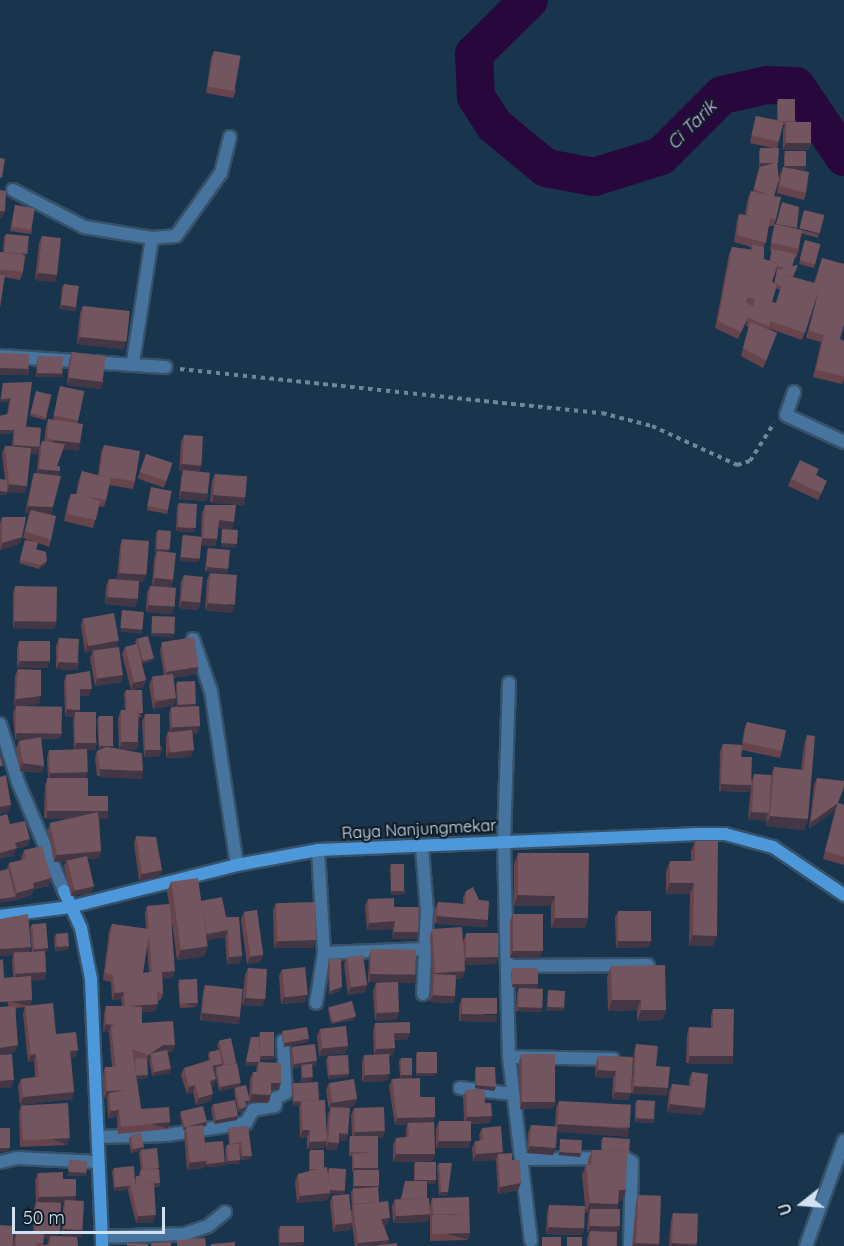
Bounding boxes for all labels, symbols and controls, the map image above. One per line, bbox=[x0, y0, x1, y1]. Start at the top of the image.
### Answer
water label: Ci Tarik bbox=[663, 96, 721, 154]
street label: Raya Nanjungmekar bbox=[341, 815, 497, 843]
north arrow bbox=[772, 1174, 832, 1234]
scale bar bbox=[15, 1195, 168, 1233]
text: U bbox=[774, 1201, 796, 1218]
text: 50 m bbox=[23, 1206, 65, 1229]

